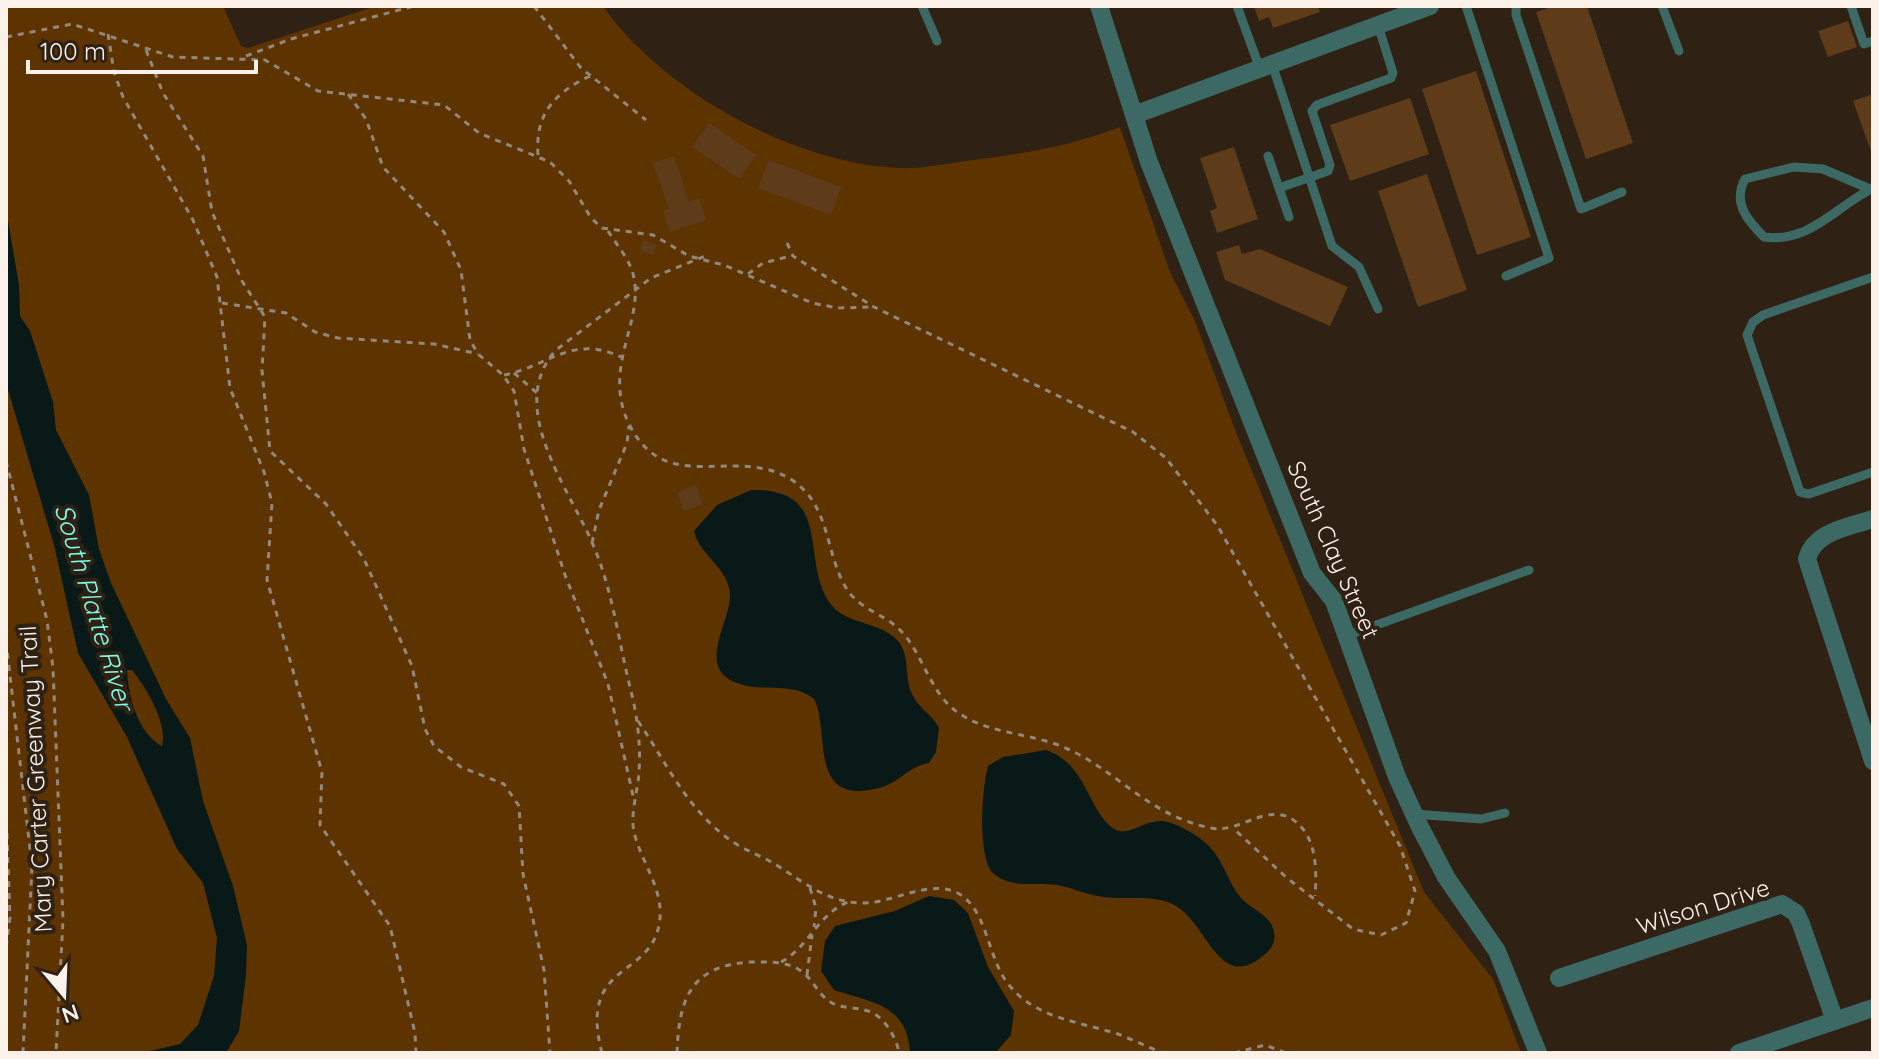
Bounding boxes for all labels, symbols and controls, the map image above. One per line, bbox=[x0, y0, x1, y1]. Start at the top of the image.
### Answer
scale bar bbox=[28, 24, 256, 74]
text: 100 m bbox=[40, 36, 106, 66]
street label: South Clay Street bbox=[1281, 456, 1387, 643]
water label: South Platte River bbox=[47, 500, 142, 717]
street label: Mary Carter Greenway Trail bbox=[12, 625, 58, 933]
street label: Wilson Drive bbox=[1632, 872, 1773, 941]
north arrow bbox=[24, 955, 104, 1035]
text: N bbox=[58, 998, 83, 1030]

